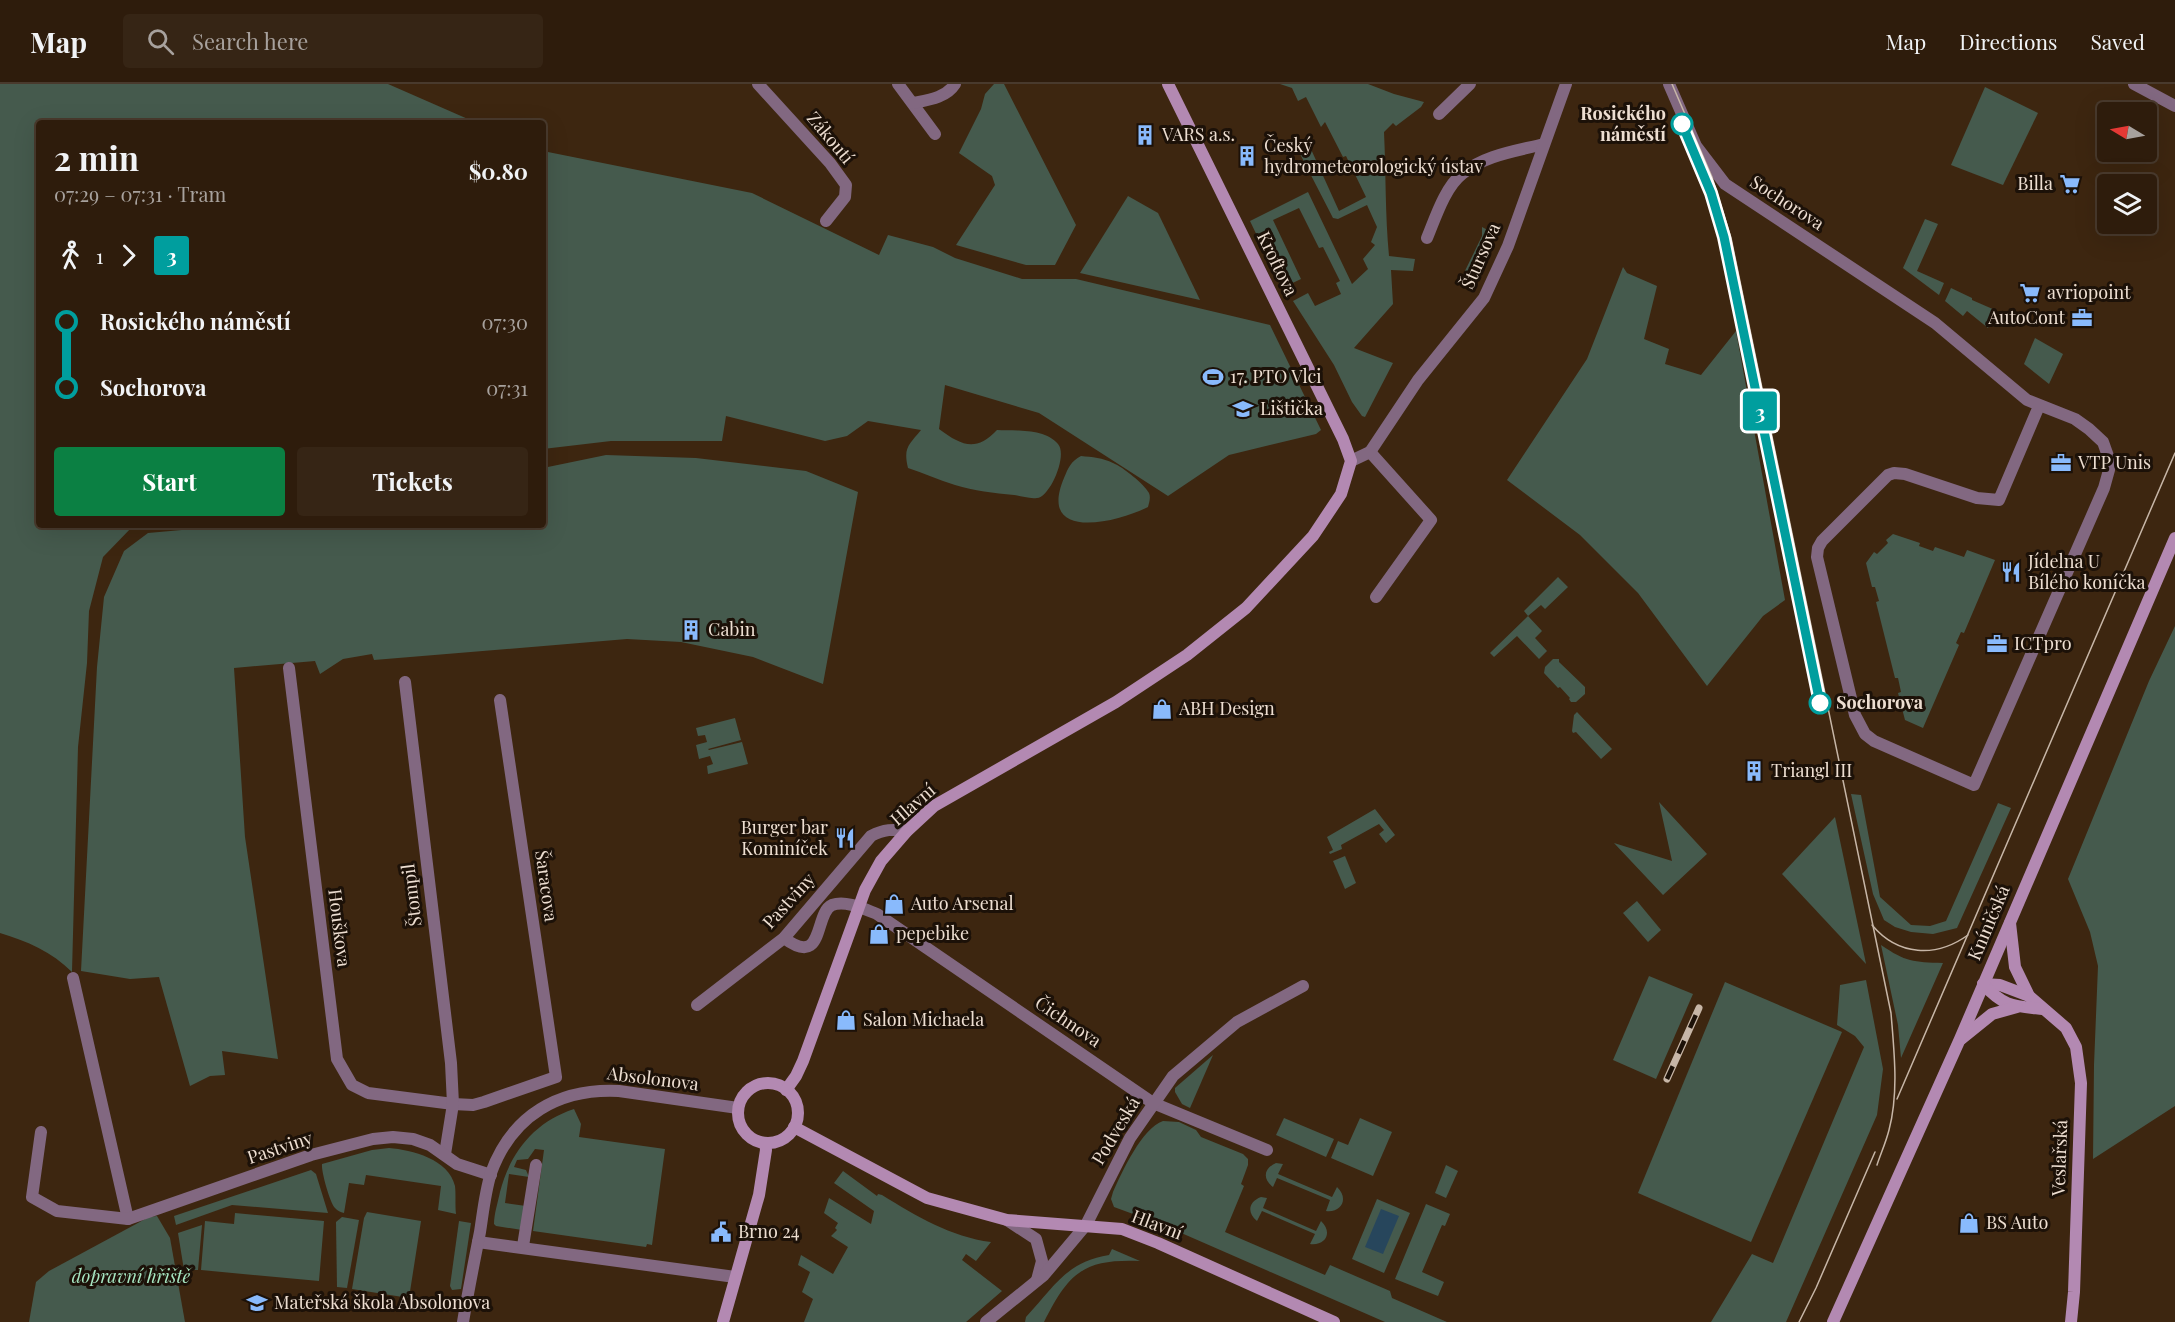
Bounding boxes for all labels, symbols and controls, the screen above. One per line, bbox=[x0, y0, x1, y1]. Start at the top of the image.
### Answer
search box bbox=[123, 14, 543, 68]
text: Map bbox=[30, 23, 87, 60]
icon: search bbox=[144, 25, 177, 58]
text: Search here bbox=[192, 26, 308, 56]
text: Map bbox=[1885, 27, 1926, 55]
text: Directions bbox=[1959, 27, 2057, 55]
text: Saved bbox=[2090, 27, 2145, 55]
place label: Rosického náměstí bbox=[1580, 101, 1666, 146]
north arrow bbox=[2097, 102, 2157, 162]
map controls bbox=[2097, 102, 2157, 234]
street label: Zákoutí bbox=[802, 106, 860, 168]
marker: Rosického náměstí bbox=[1671, 113, 1693, 135]
place label: VARS a.s. bbox=[1161, 122, 1235, 146]
building icon: VARS a.s. bbox=[1133, 123, 1157, 147]
place label: Český hydrometeorologický ústav bbox=[1264, 133, 1483, 178]
text: 2 min bbox=[54, 135, 139, 179]
building icon: Český hydrometeorologický ústav bbox=[1235, 144, 1259, 168]
text: $0.80 bbox=[469, 156, 528, 186]
street label: Sochorova bbox=[1746, 169, 1829, 235]
place label: Billa bbox=[2017, 171, 2053, 195]
supermarket icon: Billa bbox=[2058, 172, 2082, 196]
button: layers bbox=[2097, 174, 2157, 234]
text: 07:29 – 07:31 · Tram bbox=[54, 180, 226, 207]
street label: Štursova bbox=[1455, 219, 1505, 292]
street label: Kroftova bbox=[1252, 227, 1304, 300]
icon: walk bbox=[54, 239, 87, 272]
icon: forward bbox=[112, 239, 145, 272]
text: 3 bbox=[166, 241, 177, 269]
text: 1 bbox=[96, 242, 103, 269]
place label: avriopoint bbox=[2047, 280, 2131, 304]
supermarket icon: avriopoint bbox=[2018, 281, 2042, 305]
place label: AutoCont bbox=[1987, 305, 2066, 329]
text: Rosického náměstí bbox=[100, 306, 291, 336]
office icon: AutoCont bbox=[2070, 306, 2094, 330]
text: 07:30 bbox=[482, 308, 528, 335]
place label: 17. PTO Vlci bbox=[1230, 364, 1321, 388]
sports icon: 17. PTO Vlci bbox=[1201, 365, 1225, 389]
text: Sochorova bbox=[100, 372, 206, 402]
text: 07:31 bbox=[486, 374, 528, 401]
line badge: 3 bbox=[1740, 392, 1780, 430]
place label: Lištička bbox=[1260, 396, 1323, 420]
school or university icon: Lištička bbox=[1231, 397, 1255, 421]
text: 3 bbox=[1755, 397, 1765, 425]
button: Start bbox=[54, 447, 285, 516]
button: Tickets bbox=[297, 447, 528, 516]
place label: VTP Unis bbox=[2077, 450, 2151, 474]
office icon: VTP Unis bbox=[2049, 451, 2073, 475]
place label: Jídelna U Bílého koníčka bbox=[2027, 549, 2146, 594]
restaurant icon: Jídelna U Bílého koníčka bbox=[1999, 560, 2023, 584]
place label: Cabin bbox=[708, 617, 756, 641]
building icon: Cabin bbox=[679, 618, 703, 642]
place label: ICTpro bbox=[2014, 631, 2072, 655]
office icon: ICTpro bbox=[1985, 632, 2009, 656]
place label: Sochorova bbox=[1836, 690, 1924, 714]
marker: Sochorova bbox=[1809, 692, 1831, 714]
place label: ABH Design bbox=[1178, 696, 1275, 720]
shop icon: ABH Design bbox=[1150, 697, 1174, 721]
place label: Triangl III bbox=[1771, 758, 1852, 782]
building icon: Triangl III bbox=[1742, 759, 1766, 783]
street label: Hlavní bbox=[885, 778, 940, 831]
place label: Burger bar Kominíček bbox=[741, 815, 828, 860]
restaurant icon: Burger bar Kominíček bbox=[833, 826, 857, 850]
street label: Šaracova bbox=[530, 849, 564, 923]
street label: Štompil bbox=[395, 862, 427, 928]
street label: Pastviny bbox=[757, 867, 820, 933]
street label: Kníničská bbox=[1962, 881, 2015, 964]
street label: Houškova bbox=[323, 887, 357, 968]
place label: Auto Arsenal bbox=[910, 891, 1014, 915]
shop icon: Auto Arsenal bbox=[882, 892, 906, 916]
place label: pepebike bbox=[896, 921, 969, 945]
shop icon: pepebike bbox=[867, 922, 891, 946]
street label: Čichnova bbox=[1031, 990, 1106, 1052]
place label: Salon Michaela bbox=[863, 1007, 984, 1031]
shop icon: Salon Michaela bbox=[834, 1008, 858, 1032]
street label: Absolonova bbox=[605, 1060, 700, 1096]
street label: Podveská bbox=[1086, 1092, 1145, 1169]
street label: Veslařská bbox=[2046, 1119, 2072, 1197]
street label: Pastviny bbox=[244, 1125, 316, 1169]
street label: Hlavní bbox=[1129, 1203, 1186, 1245]
place label: BS Auto bbox=[1986, 1210, 2048, 1234]
shop icon: BS Auto bbox=[1957, 1211, 1981, 1235]
place label: Brno 24 bbox=[738, 1219, 800, 1243]
public building icon: Brno 24 bbox=[709, 1220, 733, 1244]
park label: dopravní hřiště bbox=[72, 1264, 193, 1288]
place label: Mateřská škola Absolonova bbox=[274, 1290, 490, 1314]
school or university icon: Mateřská škola Absolonova bbox=[245, 1291, 269, 1315]

